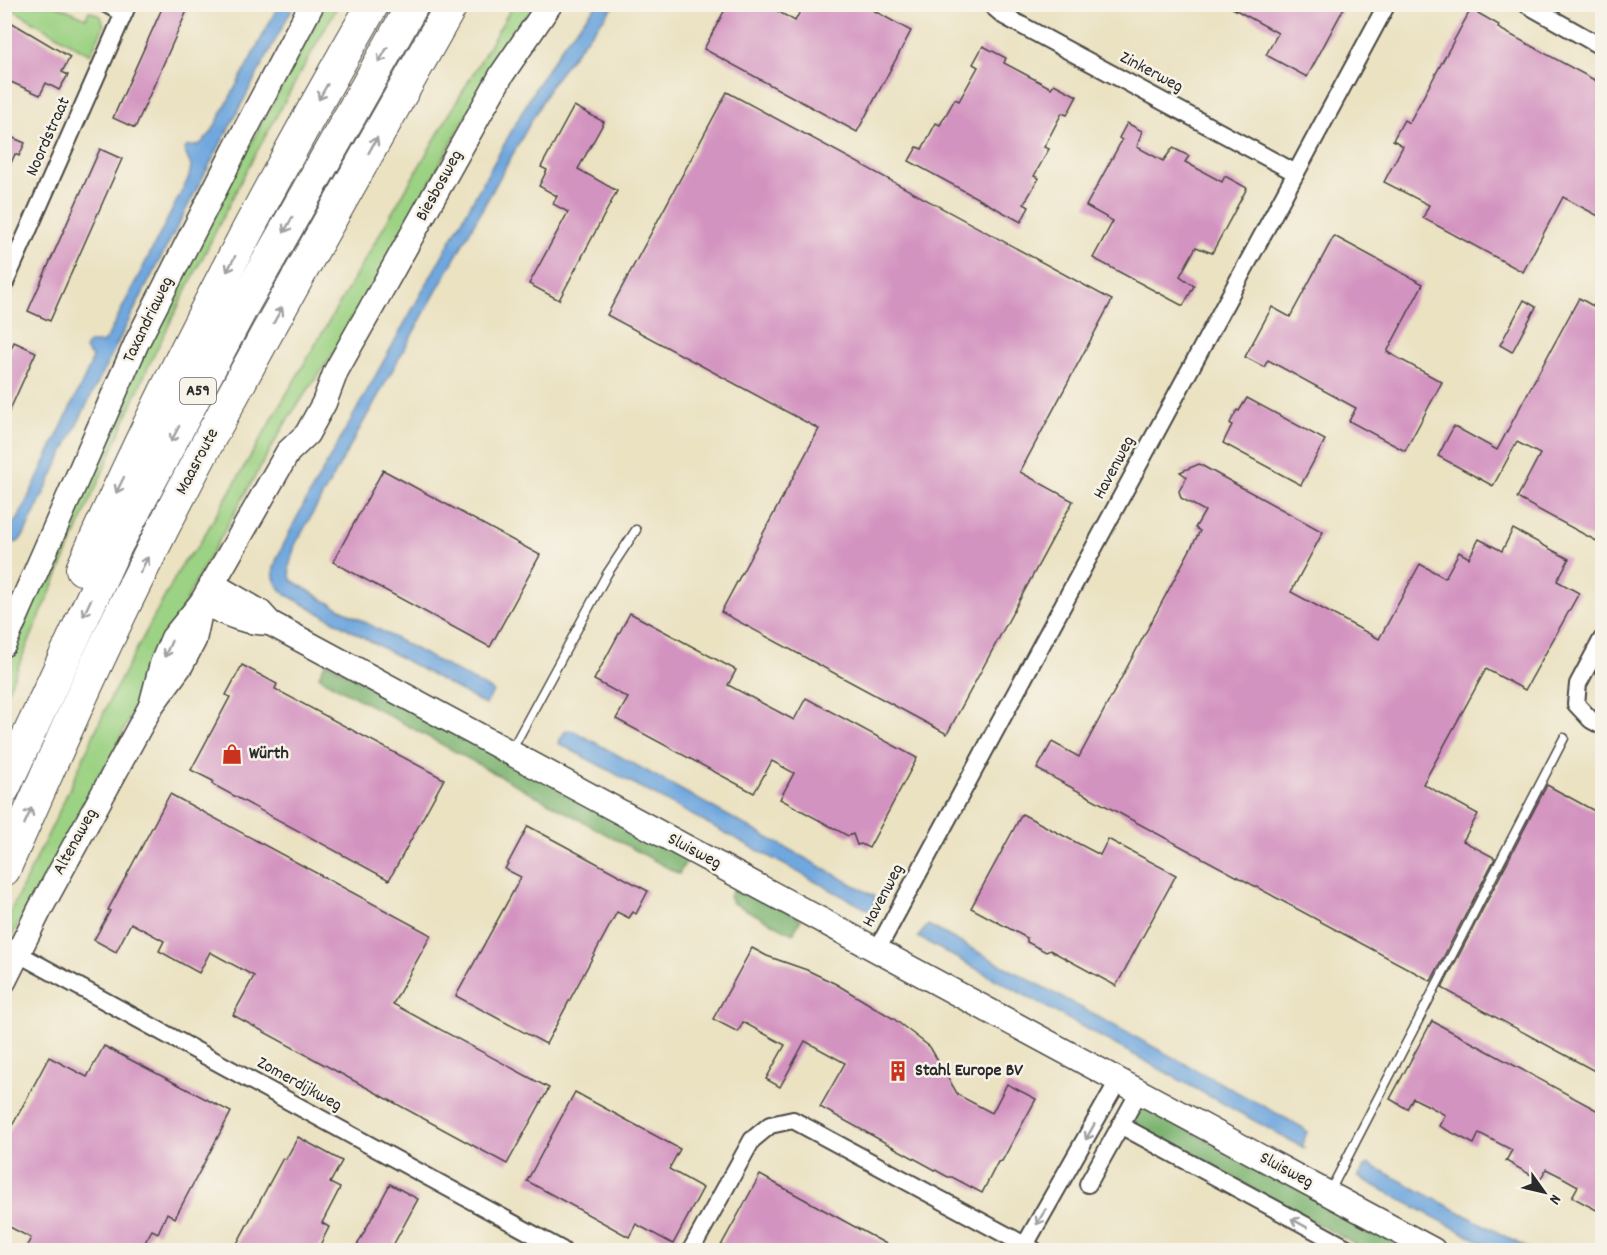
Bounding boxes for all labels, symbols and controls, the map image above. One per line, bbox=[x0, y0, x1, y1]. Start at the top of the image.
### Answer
one-way arrow bbox=[377, 46, 389, 63]
street label: Zinkerweg bbox=[1115, 46, 1187, 100]
one-way arrow bbox=[316, 83, 328, 100]
street label: Noordstraat bbox=[20, 93, 78, 181]
one-way arrow bbox=[367, 137, 379, 154]
street label: Biesbosweg bbox=[410, 146, 470, 226]
one-way arrow bbox=[282, 216, 294, 233]
one-way arrow bbox=[225, 254, 236, 272]
street label: Taxandriaweg bbox=[117, 272, 181, 367]
one-way arrow bbox=[272, 307, 284, 324]
road number: A59 bbox=[180, 378, 216, 404]
one-way arrow bbox=[169, 424, 180, 442]
street label: Maasroute bbox=[170, 424, 226, 500]
street label: Havenweg bbox=[1088, 432, 1142, 504]
one-way arrow bbox=[114, 476, 126, 494]
one-way arrow bbox=[139, 556, 151, 574]
one-way arrow bbox=[81, 598, 93, 616]
one-way arrow bbox=[162, 640, 174, 658]
shop icon: Würth bbox=[220, 742, 244, 766]
place label: Würth bbox=[249, 742, 289, 767]
street label: Altenaweg bbox=[47, 804, 105, 880]
one-way arrow bbox=[23, 807, 34, 826]
street label: Sluisweg bbox=[662, 827, 726, 877]
street label: Havenweg bbox=[857, 860, 911, 932]
street label: Zomerdijkweg bbox=[252, 1051, 346, 1119]
building icon: Stahl Europe BV bbox=[886, 1059, 910, 1083]
place label: Stahl Europe BV bbox=[915, 1059, 1023, 1084]
one-way arrow bbox=[1084, 1123, 1096, 1140]
street label: Sluisweg bbox=[1254, 1146, 1318, 1196]
north arrow bbox=[1514, 1162, 1574, 1222]
text: N bbox=[1543, 1189, 1566, 1209]
one-way arrow bbox=[1035, 1208, 1047, 1225]
one-way arrow bbox=[1291, 1217, 1308, 1229]

